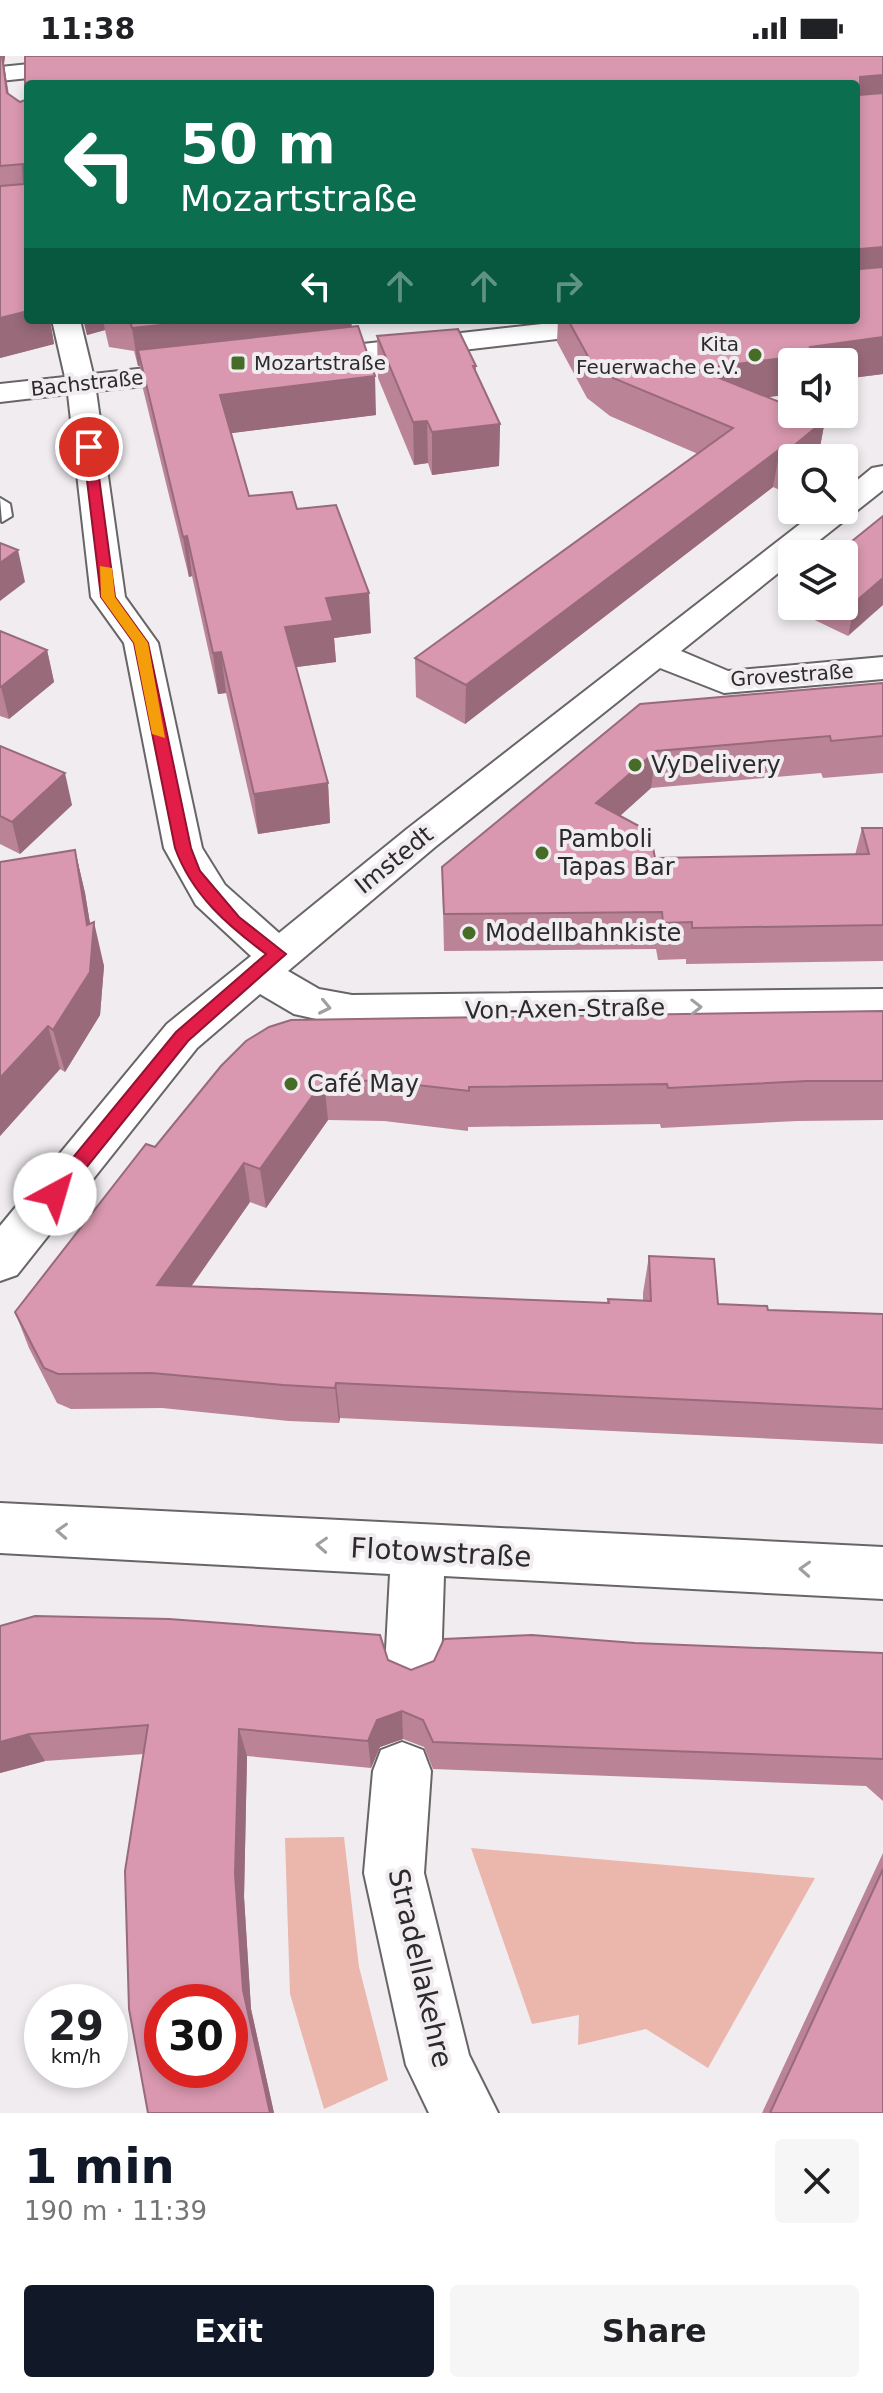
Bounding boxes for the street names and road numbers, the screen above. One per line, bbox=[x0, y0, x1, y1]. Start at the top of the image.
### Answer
street label: Bachstraße bbox=[29, 365, 145, 401]
street label: Grovestraße bbox=[730, 659, 854, 691]
street label: Imstedt bbox=[350, 820, 438, 900]
street label: Von-Axen-Straße bbox=[465, 993, 665, 1025]
street label: Flotowstraße bbox=[350, 1531, 532, 1574]
street label: Stradellakehre bbox=[382, 1865, 459, 2071]

